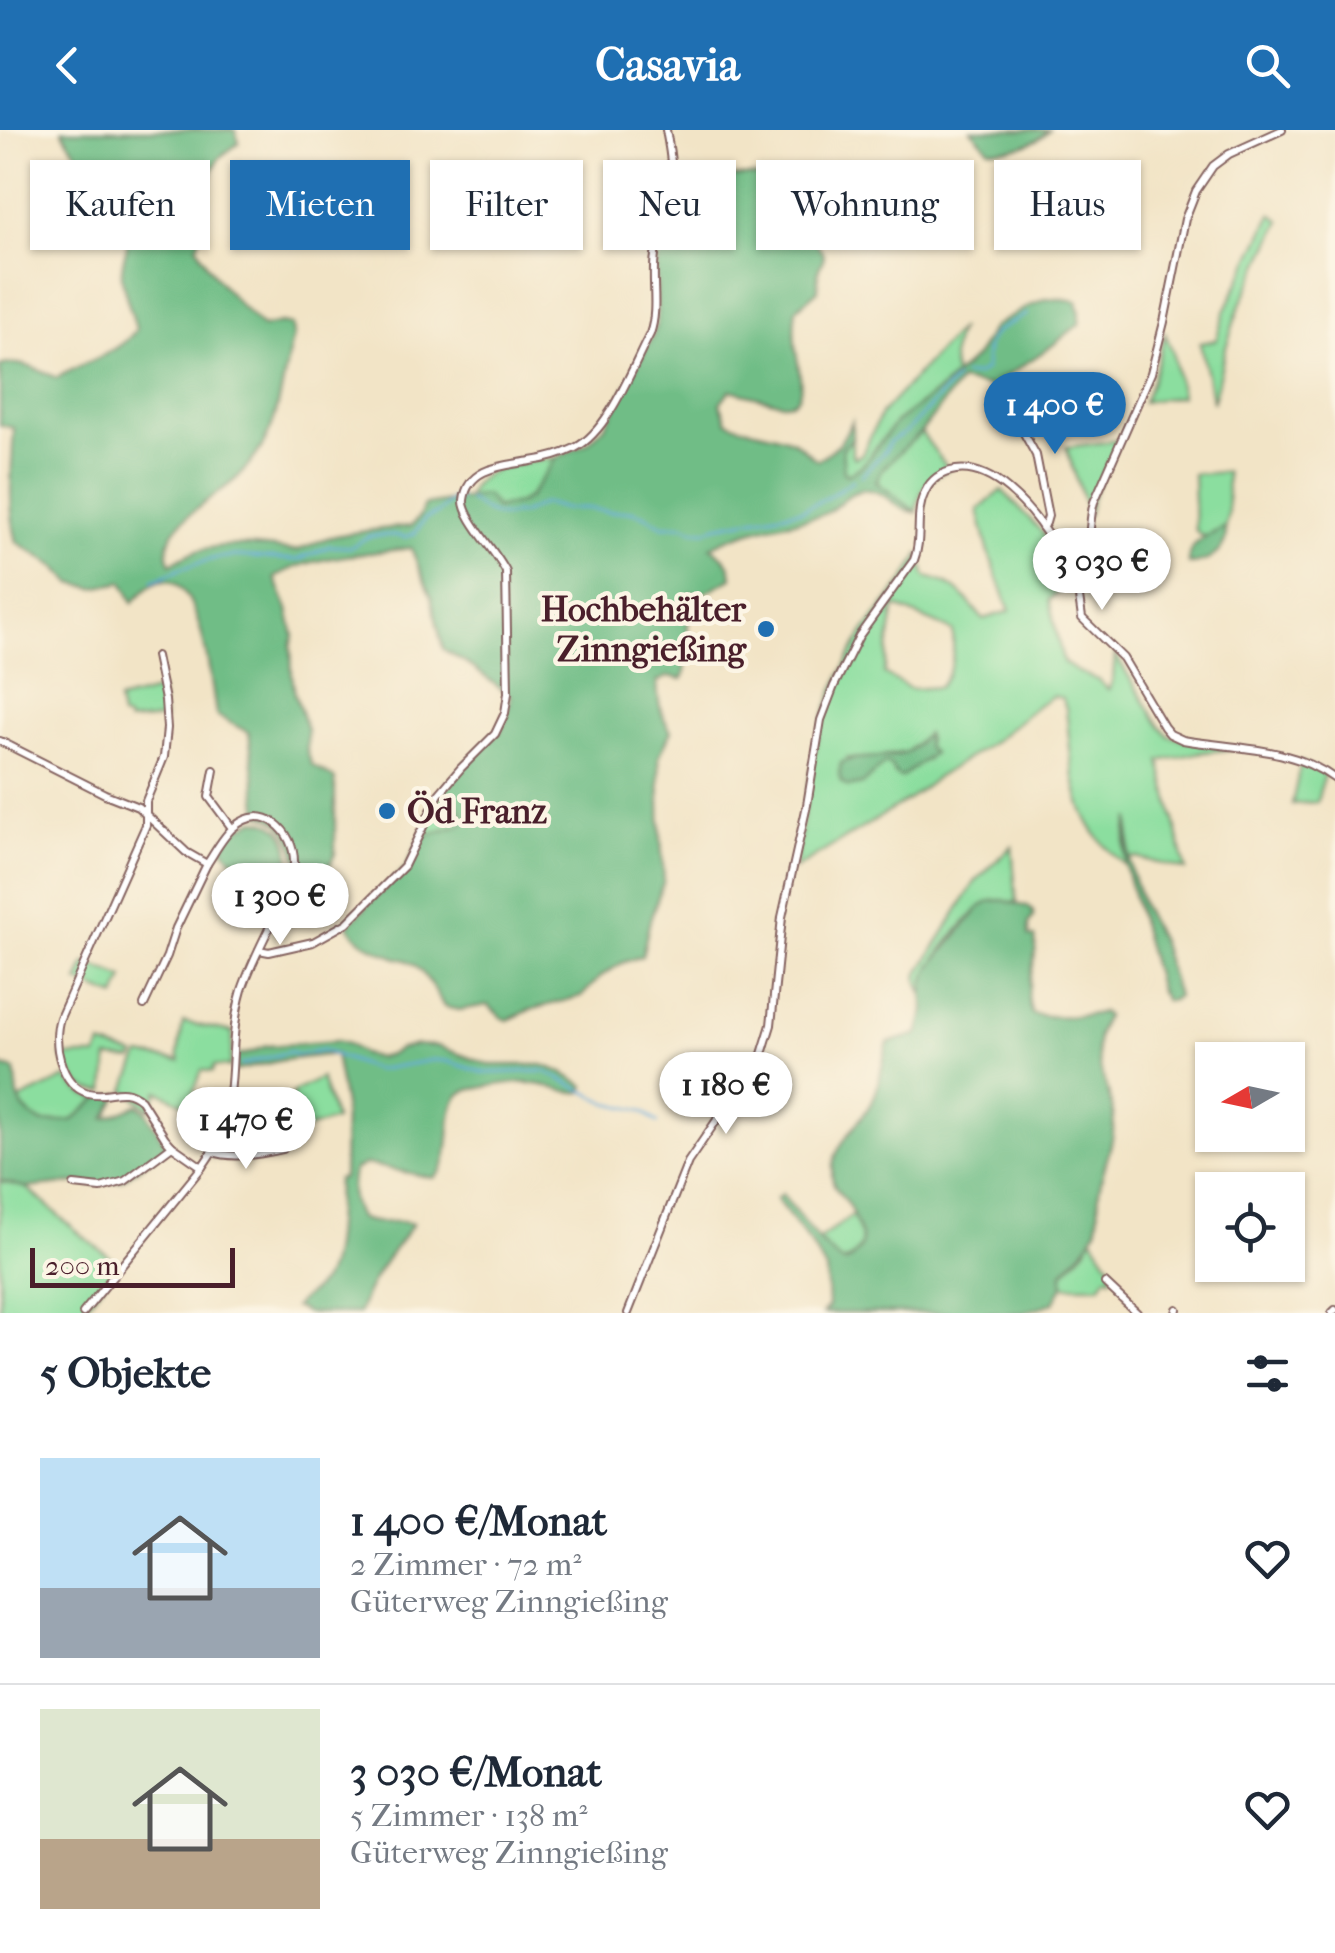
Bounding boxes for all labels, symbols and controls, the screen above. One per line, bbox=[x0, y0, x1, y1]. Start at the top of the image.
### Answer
icon: back bbox=[40, 38, 95, 93]
icon: search bbox=[1240, 38, 1295, 93]
text: Casavia bbox=[595, 39, 740, 92]
chip: Kaufen bbox=[30, 160, 210, 250]
chip: Mieten bbox=[230, 160, 410, 250]
chip: Filter bbox=[430, 160, 583, 250]
chip: Neu bbox=[603, 160, 736, 250]
chip: Wohnung bbox=[756, 160, 974, 250]
chip: Haus bbox=[994, 160, 1141, 250]
pin: 1 400 € bbox=[963, 372, 1147, 457]
text: 1 400 € bbox=[1006, 386, 1104, 423]
pin: 3 030 € bbox=[1010, 528, 1194, 613]
text: 3 030 € bbox=[1055, 542, 1149, 579]
place label: Hochbehälter Zinngießing bbox=[541, 589, 747, 670]
marker: Hochbehälter Zinngießing bbox=[755, 618, 777, 640]
place label: Öd Franz bbox=[407, 790, 547, 832]
marker: Öd Franz bbox=[376, 800, 398, 822]
pin: 1 300 € bbox=[188, 863, 372, 948]
text: 1 300 € bbox=[234, 877, 326, 914]
north arrow bbox=[1195, 1042, 1305, 1152]
map controls bbox=[1195, 1042, 1305, 1282]
pin: 1 180 € bbox=[634, 1052, 818, 1137]
text: 1 180 € bbox=[681, 1066, 771, 1103]
pin: 1 470 € bbox=[154, 1087, 338, 1172]
text: 1 470 € bbox=[198, 1101, 294, 1138]
button: locate bbox=[1195, 1172, 1305, 1282]
scale bar bbox=[30, 1243, 235, 1288]
text: 200 m bbox=[45, 1249, 120, 1282]
icon: filters bbox=[1240, 1346, 1295, 1401]
text: 5 Objekte bbox=[40, 1349, 211, 1398]
text: 1 400 €/Monat bbox=[350, 1497, 607, 1546]
icon: home bbox=[120, 1498, 240, 1618]
icon: heart bbox=[1240, 1531, 1295, 1586]
text: 2 Zimmer · 72 m² bbox=[350, 1546, 581, 1583]
text: Güterweg Zinngießing bbox=[350, 1583, 668, 1620]
text: 3 030 €/Monat bbox=[350, 1748, 602, 1797]
icon: home bbox=[120, 1749, 240, 1869]
icon: heart bbox=[1240, 1782, 1295, 1837]
text: 5 Zimmer · 138 m² bbox=[350, 1797, 588, 1834]
text: Güterweg Zinngießing bbox=[350, 1834, 668, 1871]

